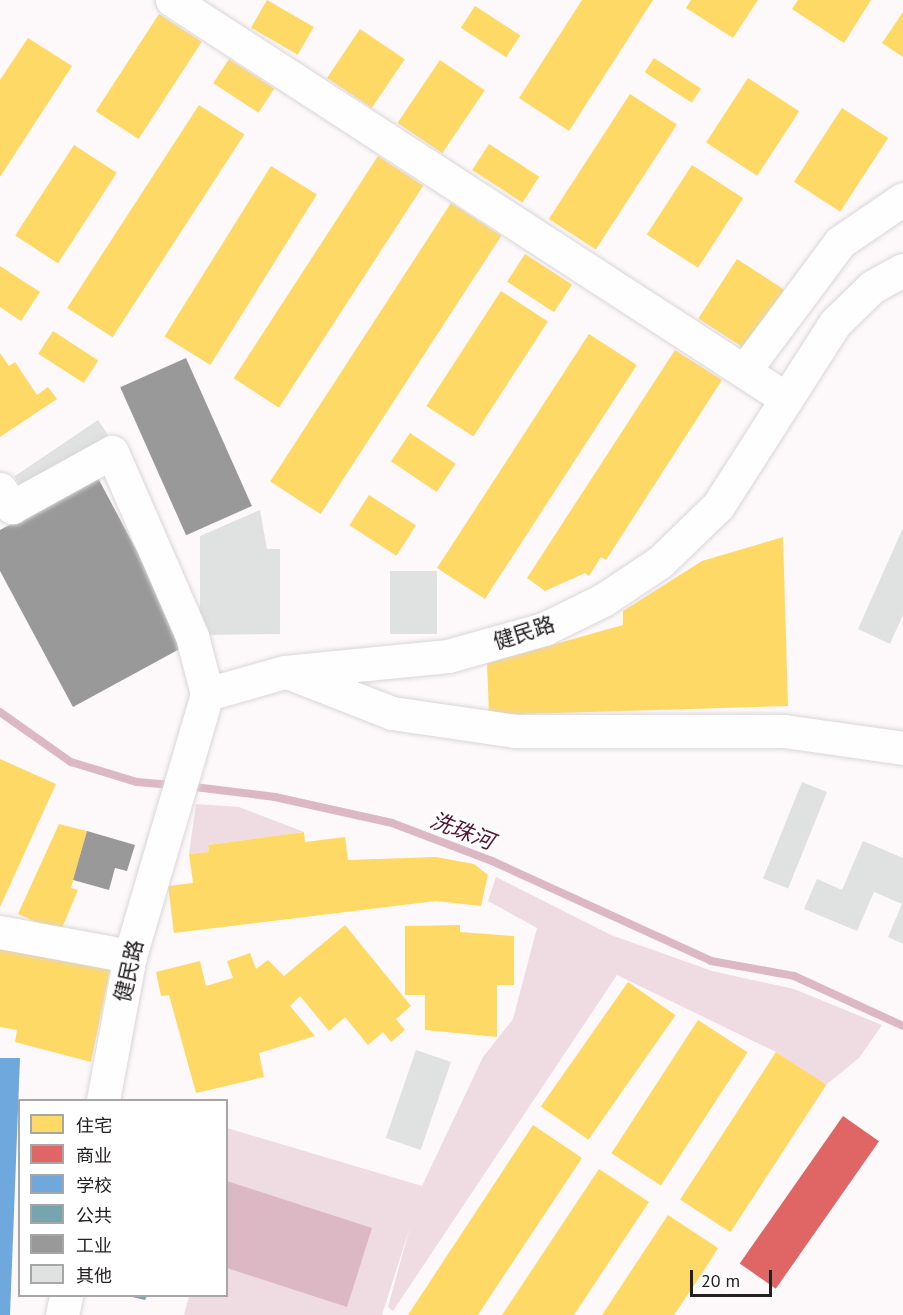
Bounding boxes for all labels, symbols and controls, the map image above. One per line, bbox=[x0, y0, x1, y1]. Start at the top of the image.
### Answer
street label: 健民路 bbox=[490, 611, 558, 655]
water label: 洗珠河 bbox=[426, 807, 498, 855]
street label: 健民路 bbox=[110, 937, 148, 1005]
legend bbox=[18, 1099, 228, 1297]
text: 住宅 bbox=[76, 1114, 112, 1137]
text: 商业 bbox=[76, 1144, 112, 1167]
text: 学校 bbox=[76, 1174, 112, 1197]
text: 公共 bbox=[76, 1204, 112, 1227]
text: 工业 bbox=[76, 1234, 112, 1257]
scale bar bbox=[693, 1258, 776, 1296]
text: 其他 bbox=[76, 1264, 112, 1287]
text: 20 m bbox=[701, 1269, 740, 1292]

